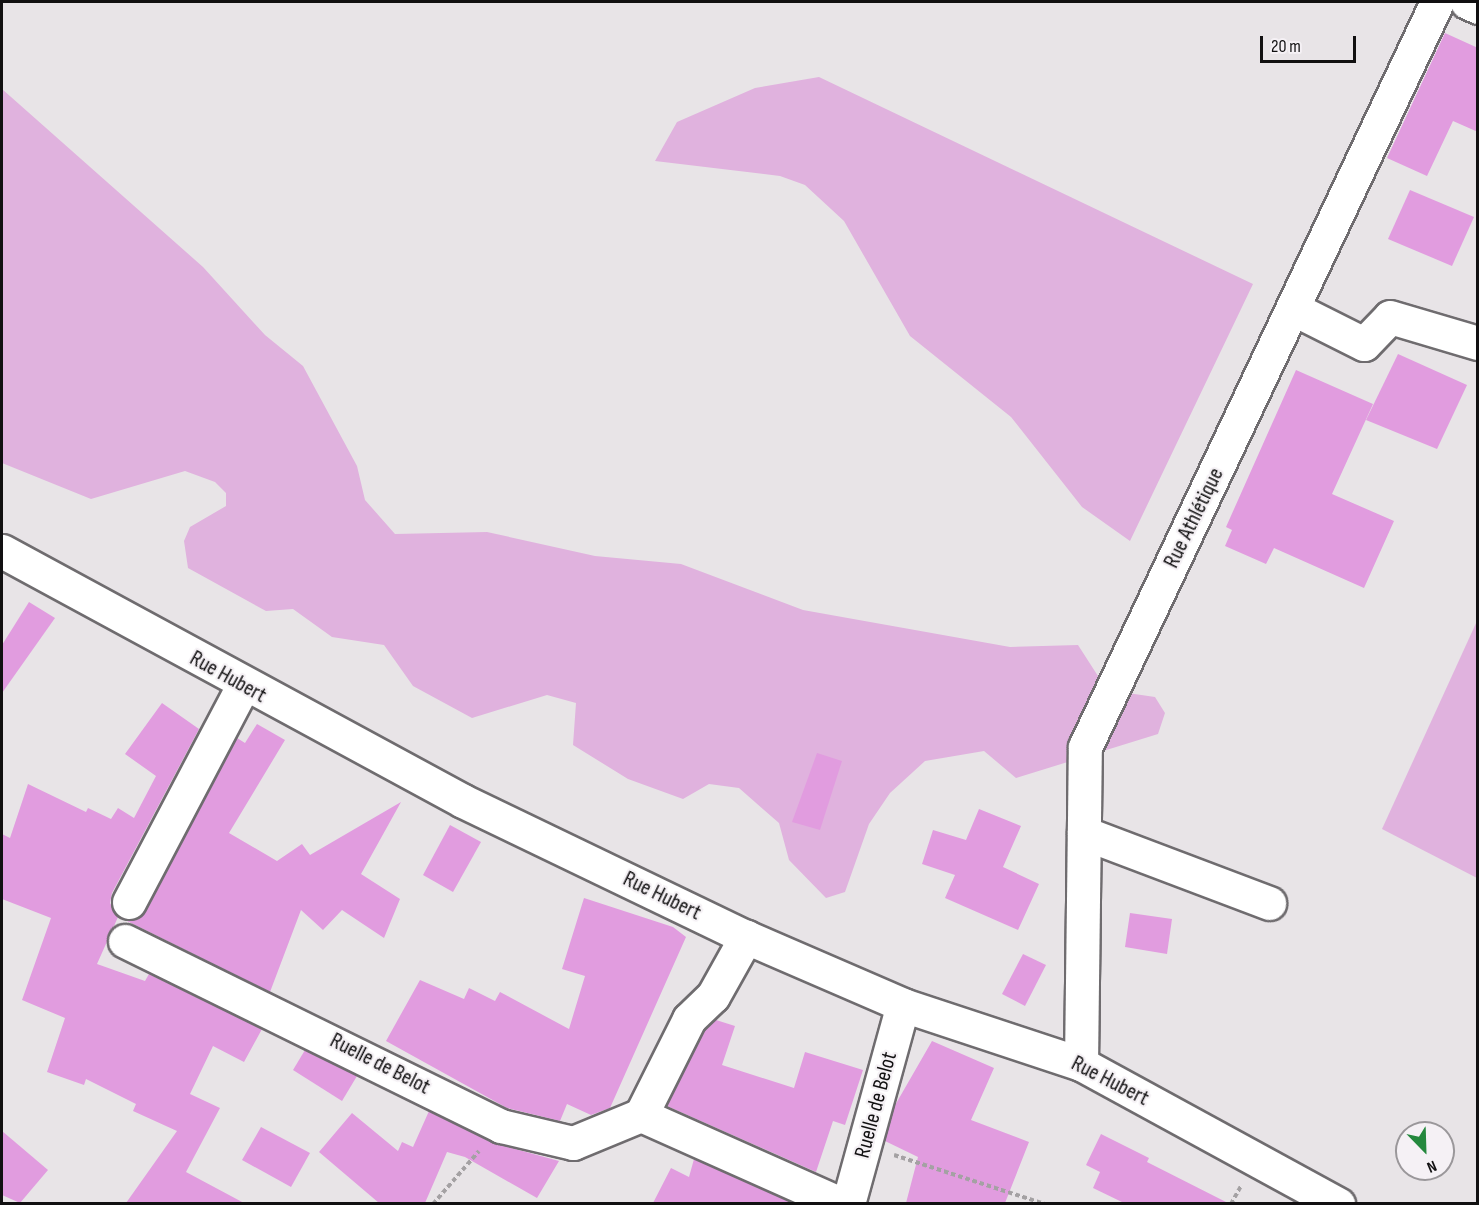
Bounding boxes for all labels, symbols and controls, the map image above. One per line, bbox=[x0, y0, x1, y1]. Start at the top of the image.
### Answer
scale bar bbox=[1263, 24, 1359, 62]
text: 20 m bbox=[1271, 36, 1301, 57]
street label: Rue Athlétique bbox=[1158, 464, 1230, 572]
street label: Rue Hubert bbox=[185, 645, 271, 709]
street label: Rue Hubert bbox=[619, 866, 705, 926]
street label: Ruelle de Belot bbox=[326, 1028, 434, 1100]
street label: Ruelle de Belot bbox=[849, 1049, 903, 1161]
street label: Rue Hubert bbox=[1067, 1050, 1153, 1112]
north arrow bbox=[1395, 1121, 1455, 1181]
text: N bbox=[1424, 1156, 1439, 1177]

